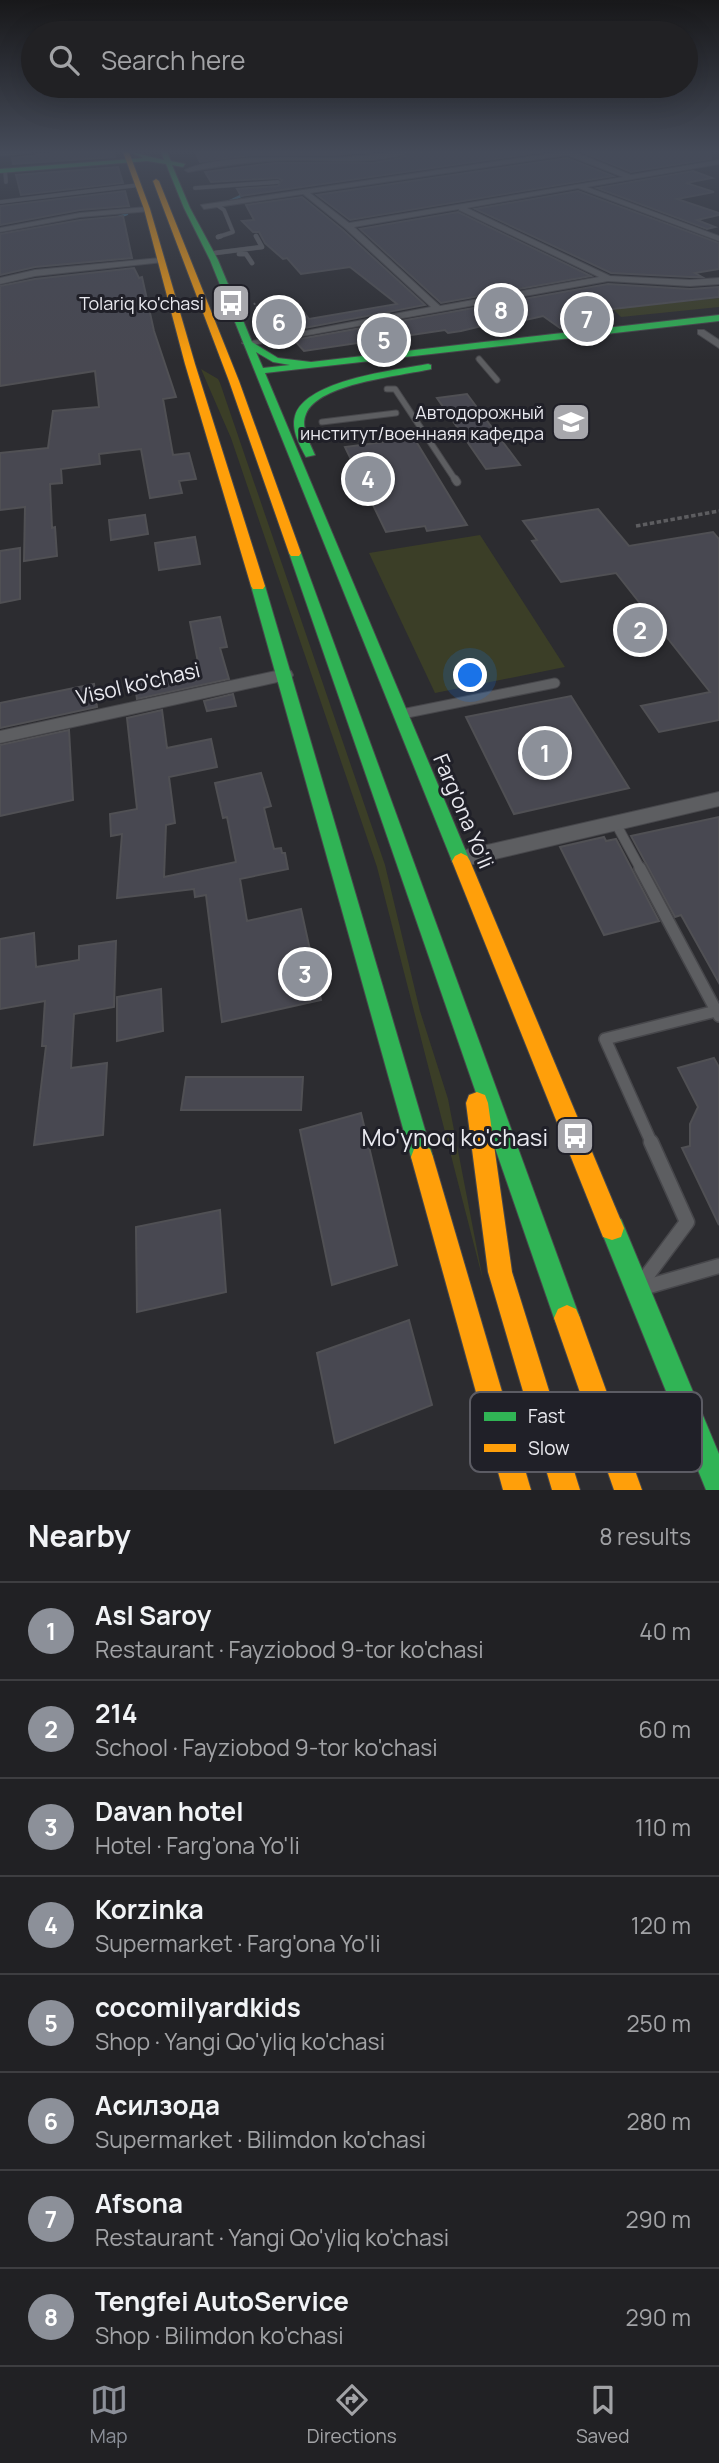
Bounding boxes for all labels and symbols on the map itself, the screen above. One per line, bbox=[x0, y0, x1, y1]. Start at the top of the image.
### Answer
bus stop icon: Tolariq ko'chasi bbox=[210, 282, 252, 324]
pin: 8 bbox=[478, 284, 524, 336]
place label: Tolariq ko'chasi bbox=[79, 291, 204, 315]
pin: 7 bbox=[564, 293, 610, 345]
pin: 6 bbox=[256, 296, 302, 348]
pin: 5 bbox=[361, 314, 407, 366]
place label: Автодорожный институт/военнаяя кафедра bbox=[300, 400, 544, 445]
school or university icon: Автодорожный институт/военнаяя кафедра bbox=[550, 401, 592, 443]
pin: 4 bbox=[345, 453, 391, 505]
pin: 2 bbox=[617, 604, 663, 656]
street label: Visol ko'chasi bbox=[73, 655, 203, 711]
your location bbox=[453, 658, 487, 692]
pin: 1 bbox=[522, 727, 568, 779]
street label: Farg'ona Yo'li bbox=[427, 749, 501, 873]
pin: 3 bbox=[282, 948, 328, 1000]
bus stop icon: Mo'ynoq ko'chasi bbox=[554, 1115, 596, 1157]
place label: Mo'ynoq ko'chasi bbox=[362, 1120, 548, 1153]
legend bbox=[470, 1392, 702, 1472]
text: Fast bbox=[528, 1403, 565, 1429]
text: Slow bbox=[528, 1435, 570, 1461]

